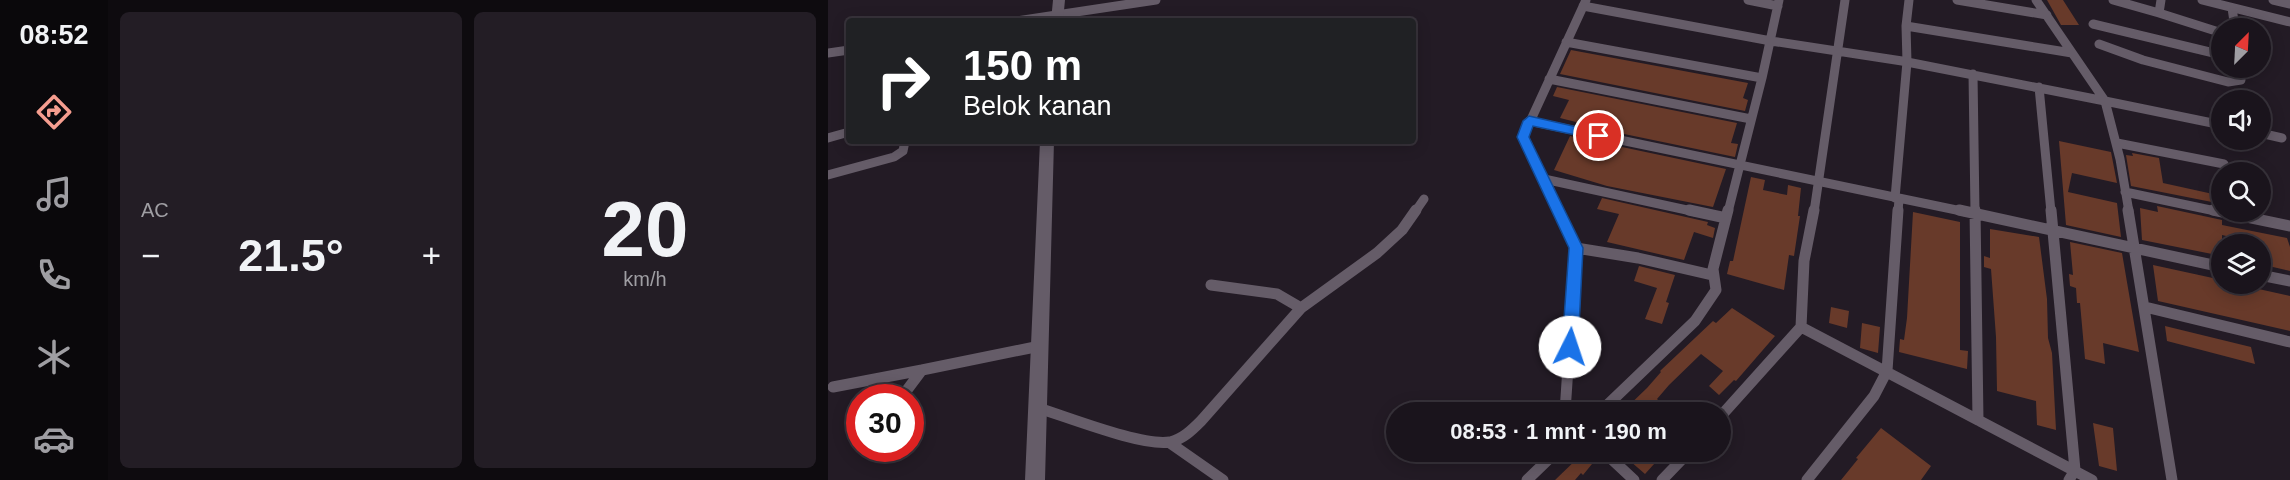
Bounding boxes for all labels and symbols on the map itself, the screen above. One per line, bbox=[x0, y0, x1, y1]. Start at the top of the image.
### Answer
north arrow bbox=[2211, 18, 2271, 78]
pin bbox=[1573, 110, 1624, 161]
position arrow bbox=[1538, 315, 1602, 379]
speed limit sign: 30 bbox=[846, 384, 924, 462]

